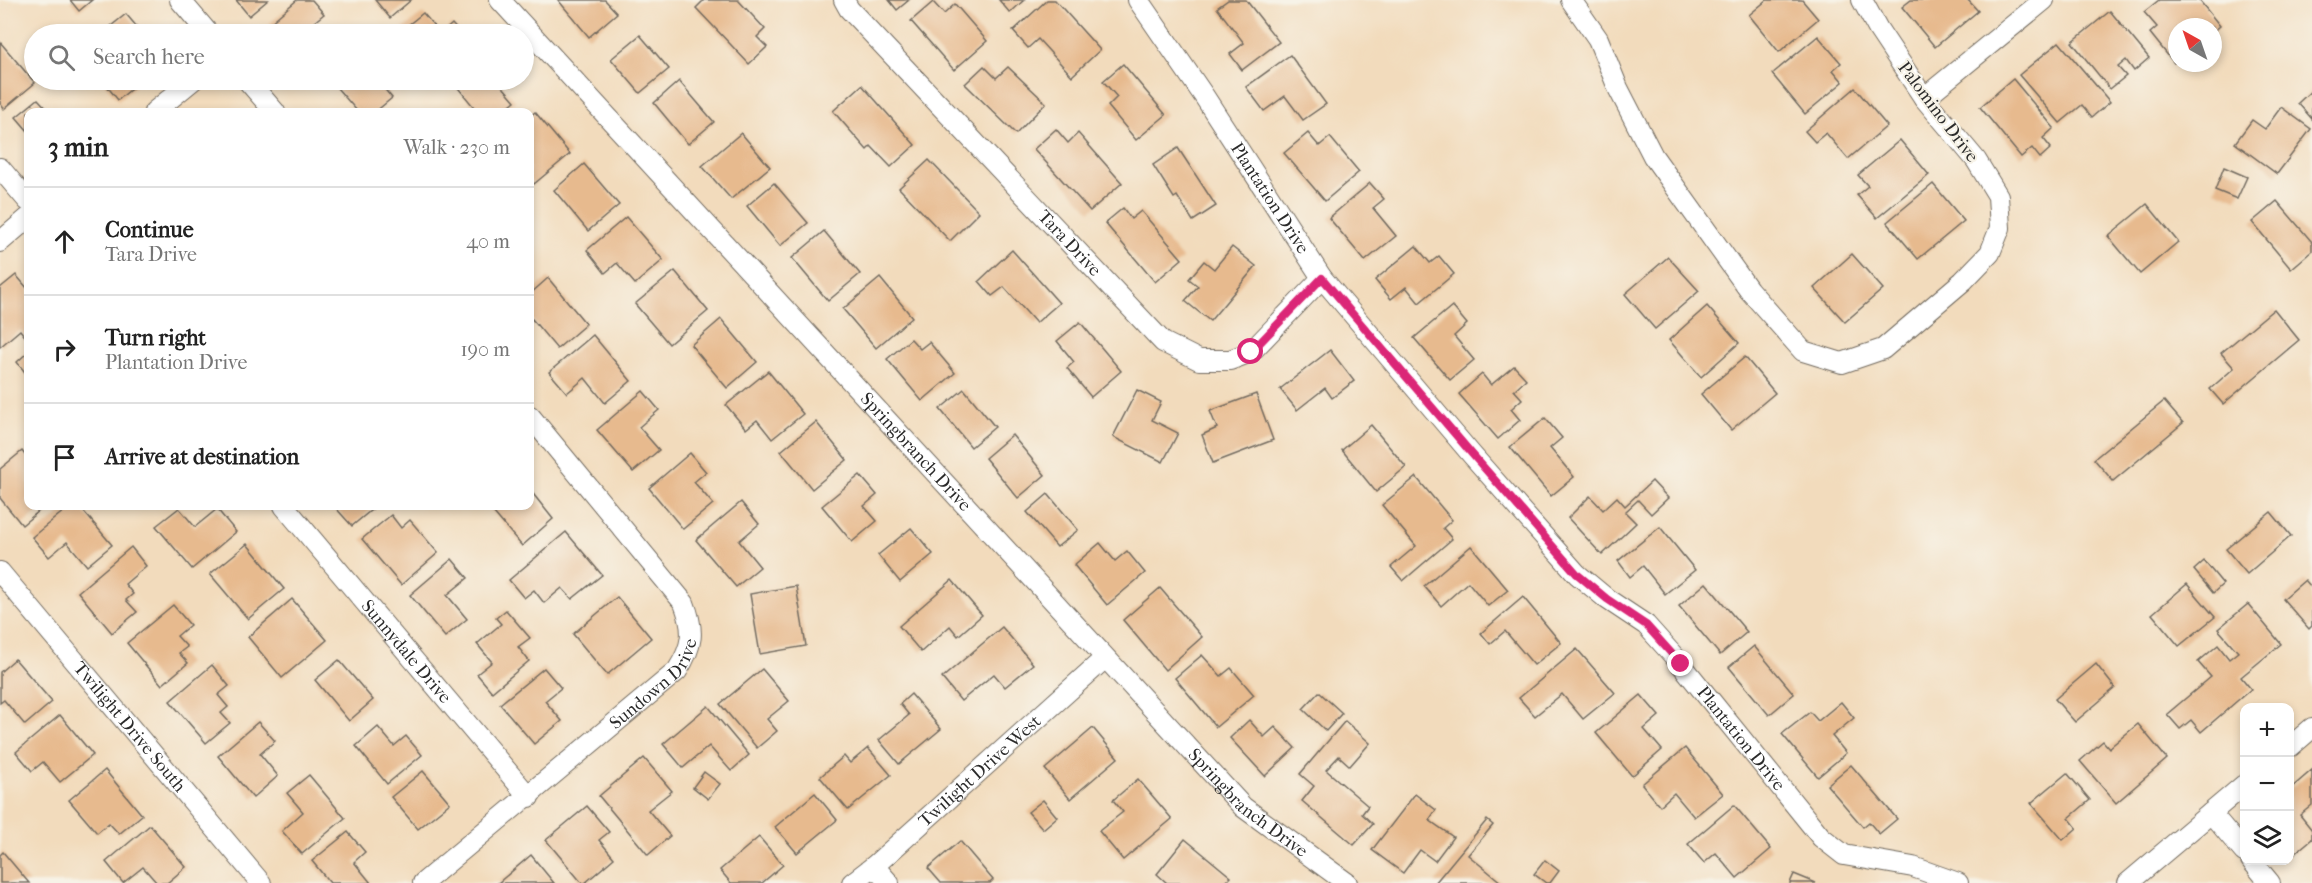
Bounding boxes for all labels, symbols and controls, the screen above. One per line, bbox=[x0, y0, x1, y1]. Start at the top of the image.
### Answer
north arrow bbox=[2168, 18, 2222, 72]
search box bbox=[24, 24, 534, 90]
icon: search bbox=[45, 41, 78, 74]
text: Search here bbox=[93, 44, 205, 70]
street label: Palomino Drive bbox=[1893, 58, 1983, 167]
text: 3 min bbox=[48, 132, 109, 163]
text: Walk · 230 m bbox=[404, 136, 510, 159]
street label: Plantation Drive bbox=[1226, 138, 1314, 258]
street label: Tara Drive bbox=[1034, 206, 1106, 280]
text: Continue bbox=[105, 217, 194, 243]
icon: ahead bbox=[48, 225, 81, 258]
text: 40 m bbox=[466, 230, 510, 253]
text: Tara Drive bbox=[105, 243, 197, 266]
text: Turn right bbox=[105, 325, 206, 351]
icon: right bbox=[48, 333, 81, 366]
text: 190 m bbox=[460, 338, 510, 361]
route start bbox=[1237, 338, 1263, 364]
text: Plantation Drive bbox=[105, 351, 247, 374]
street label: Springbranch Drive bbox=[856, 388, 976, 515]
icon: arrive bbox=[48, 441, 81, 474]
text: Arrive at destination bbox=[105, 444, 299, 470]
street label: Sunnydale Drive bbox=[357, 595, 456, 707]
street label: Sundown Drive bbox=[605, 637, 701, 733]
route end bbox=[1667, 650, 1693, 676]
street label: Twilight Drive South bbox=[69, 657, 190, 796]
street label: Plantation Drive bbox=[1693, 682, 1790, 795]
map controls bbox=[2240, 703, 2294, 865]
button: + bbox=[2240, 703, 2294, 757]
street label: Twilight Drive West bbox=[914, 710, 1045, 831]
street label: Springbranch Drive bbox=[1184, 744, 1312, 861]
button: − bbox=[2240, 757, 2294, 811]
button: layers bbox=[2240, 811, 2294, 865]

